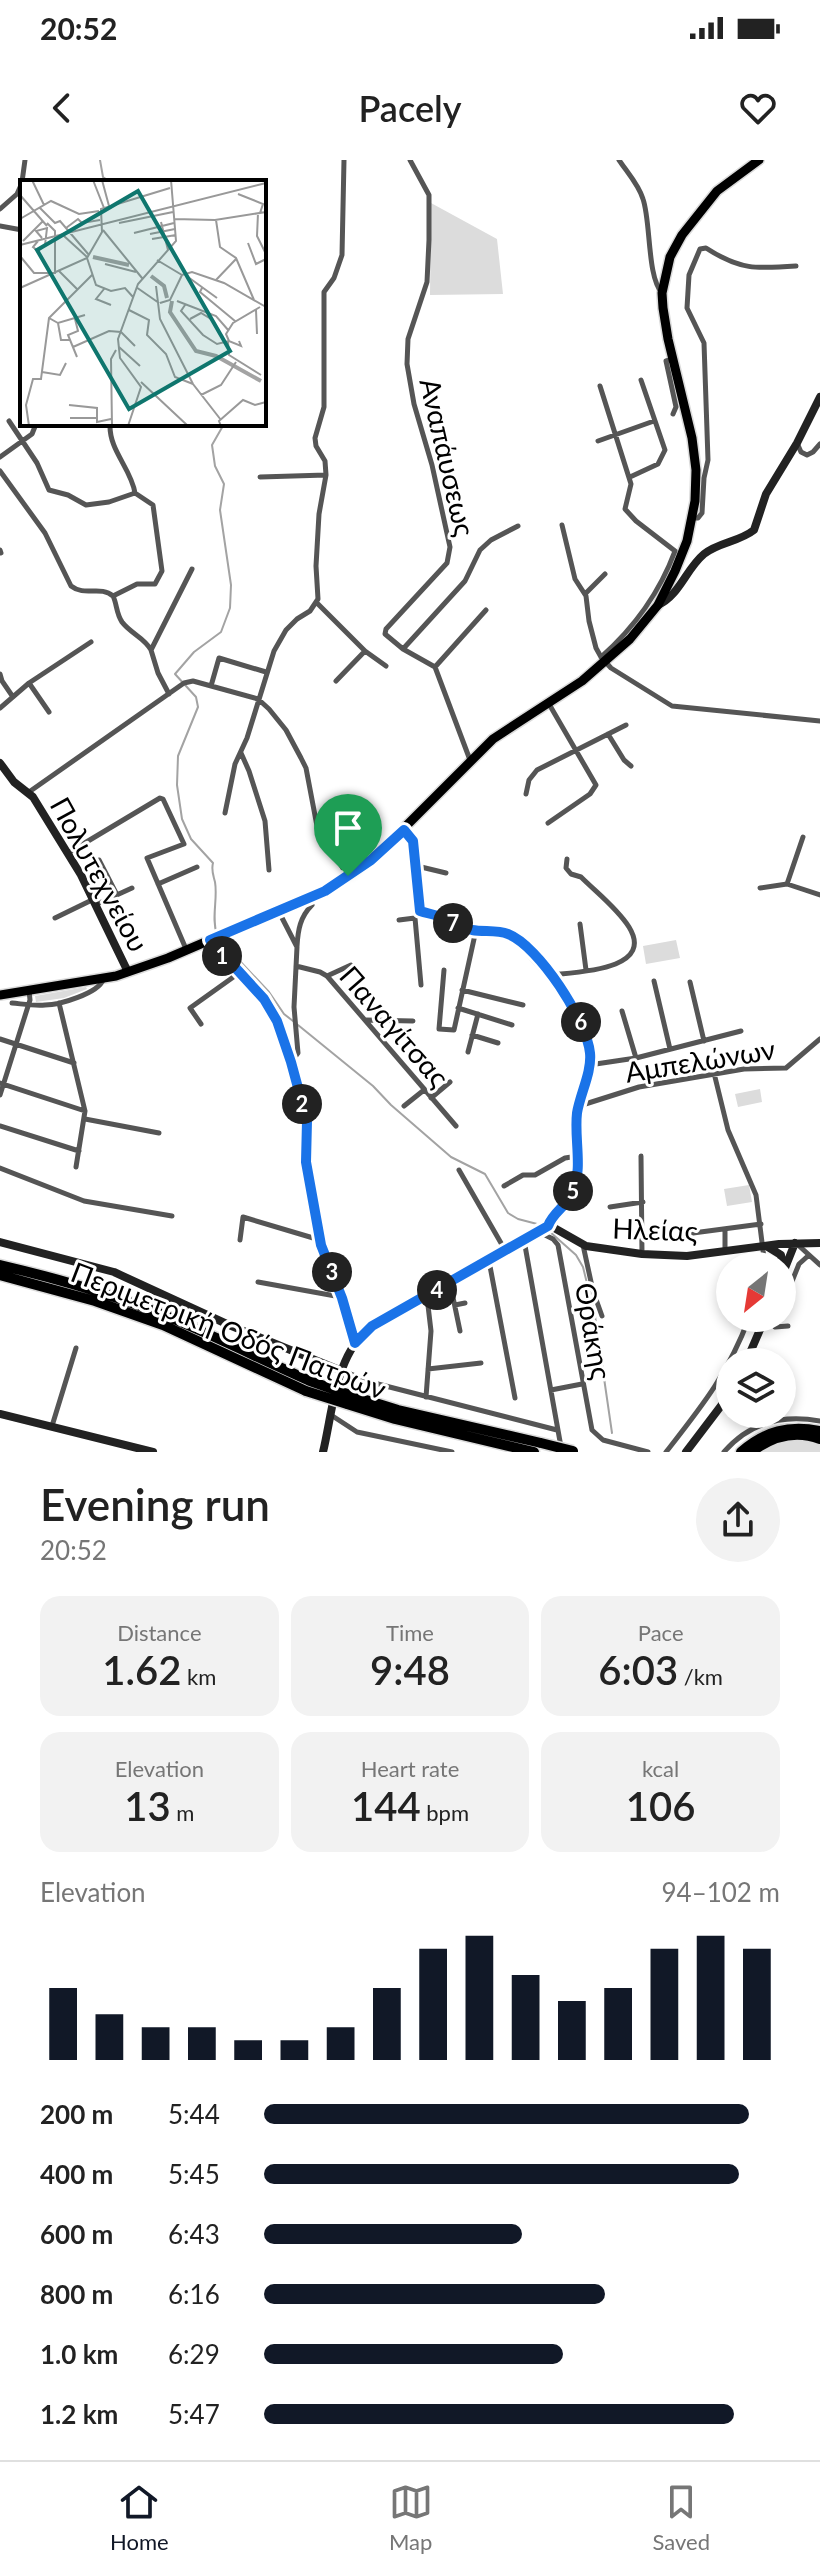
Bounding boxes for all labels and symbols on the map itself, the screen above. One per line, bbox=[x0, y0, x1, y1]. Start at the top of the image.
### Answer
inset map bbox=[20, 180, 266, 426]
street label: Αναπάυσεως bbox=[413, 375, 483, 539]
street label: Πολυτεχνείου bbox=[44, 791, 156, 957]
pin bbox=[314, 794, 382, 876]
pin: 7 bbox=[433, 903, 473, 943]
pin: 1 bbox=[202, 936, 242, 976]
street label: Παναγίτσας bbox=[333, 959, 457, 1093]
pin: 6 bbox=[561, 1002, 601, 1042]
street label: Αμπελώνων bbox=[623, 1031, 777, 1089]
pin: 2 bbox=[282, 1084, 322, 1124]
pin: 5 bbox=[553, 1171, 593, 1211]
street label: Ηλείας bbox=[612, 1211, 698, 1247]
pin: 3 bbox=[312, 1252, 352, 1292]
north arrow bbox=[716, 1252, 796, 1332]
street label: Περιμετρική Οδός Πατρών bbox=[67, 1254, 391, 1406]
pin: 4 bbox=[417, 1270, 457, 1310]
street label: Θράκης bbox=[569, 1280, 619, 1382]

